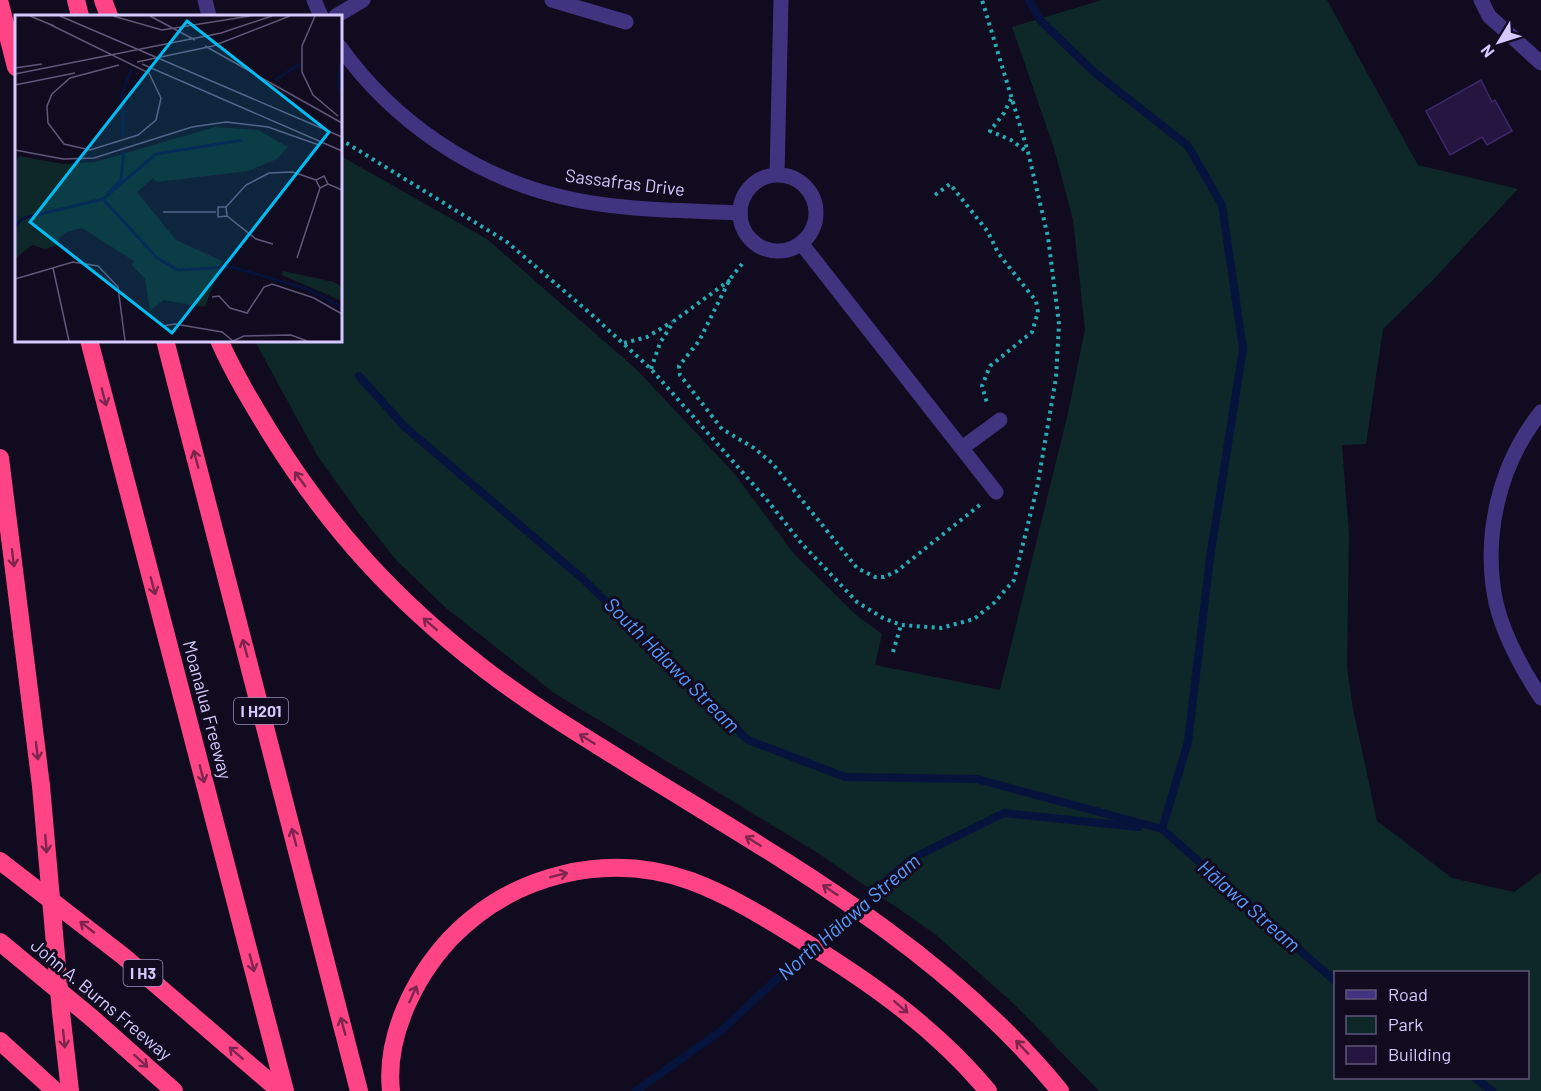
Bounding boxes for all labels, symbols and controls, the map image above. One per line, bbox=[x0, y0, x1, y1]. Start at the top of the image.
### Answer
north arrow bbox=[1469, 12, 1529, 72]
inset map bbox=[15, 15, 342, 342]
text: N bbox=[1476, 42, 1498, 62]
street label: Sassafras Drive bbox=[564, 164, 686, 200]
one-way arrow bbox=[98, 387, 110, 406]
one-way arrow bbox=[190, 450, 201, 469]
one-way arrow bbox=[294, 471, 306, 488]
one-way arrow bbox=[7, 547, 18, 567]
one-way arrow bbox=[148, 576, 159, 595]
water label: South Hālawa Stream bbox=[600, 592, 745, 737]
one-way arrow bbox=[422, 617, 437, 631]
street label: Moanalua Freeway bbox=[179, 638, 237, 782]
one-way arrow bbox=[238, 639, 250, 658]
road number: I H201 bbox=[234, 698, 288, 724]
one-way arrow bbox=[579, 732, 596, 744]
one-way arrow bbox=[32, 741, 43, 760]
one-way arrow bbox=[197, 765, 209, 784]
one-way arrow bbox=[287, 828, 299, 847]
one-way arrow bbox=[41, 834, 52, 854]
one-way arrow bbox=[745, 835, 762, 847]
water label: North Hālawa Stream bbox=[772, 848, 924, 984]
water label: Hālawa Stream bbox=[1193, 854, 1306, 956]
one-way arrow bbox=[549, 869, 568, 881]
one-way arrow bbox=[821, 884, 838, 897]
one-way arrow bbox=[79, 921, 95, 934]
street label: John A. Burns Freeway bbox=[27, 934, 177, 1065]
one-way arrow bbox=[246, 953, 258, 972]
road number: I H3 bbox=[124, 960, 162, 986]
legend bbox=[1334, 971, 1529, 1079]
text: Road bbox=[1388, 983, 1428, 1005]
one-way arrow bbox=[407, 986, 419, 1004]
one-way arrow bbox=[893, 1000, 908, 1014]
text: Park bbox=[1388, 1013, 1423, 1035]
one-way arrow bbox=[336, 1017, 348, 1036]
one-way arrow bbox=[59, 1028, 70, 1048]
one-way arrow bbox=[1015, 1039, 1029, 1054]
text: Building bbox=[1388, 1043, 1451, 1065]
one-way arrow bbox=[229, 1046, 244, 1060]
one-way arrow bbox=[133, 1054, 148, 1068]

